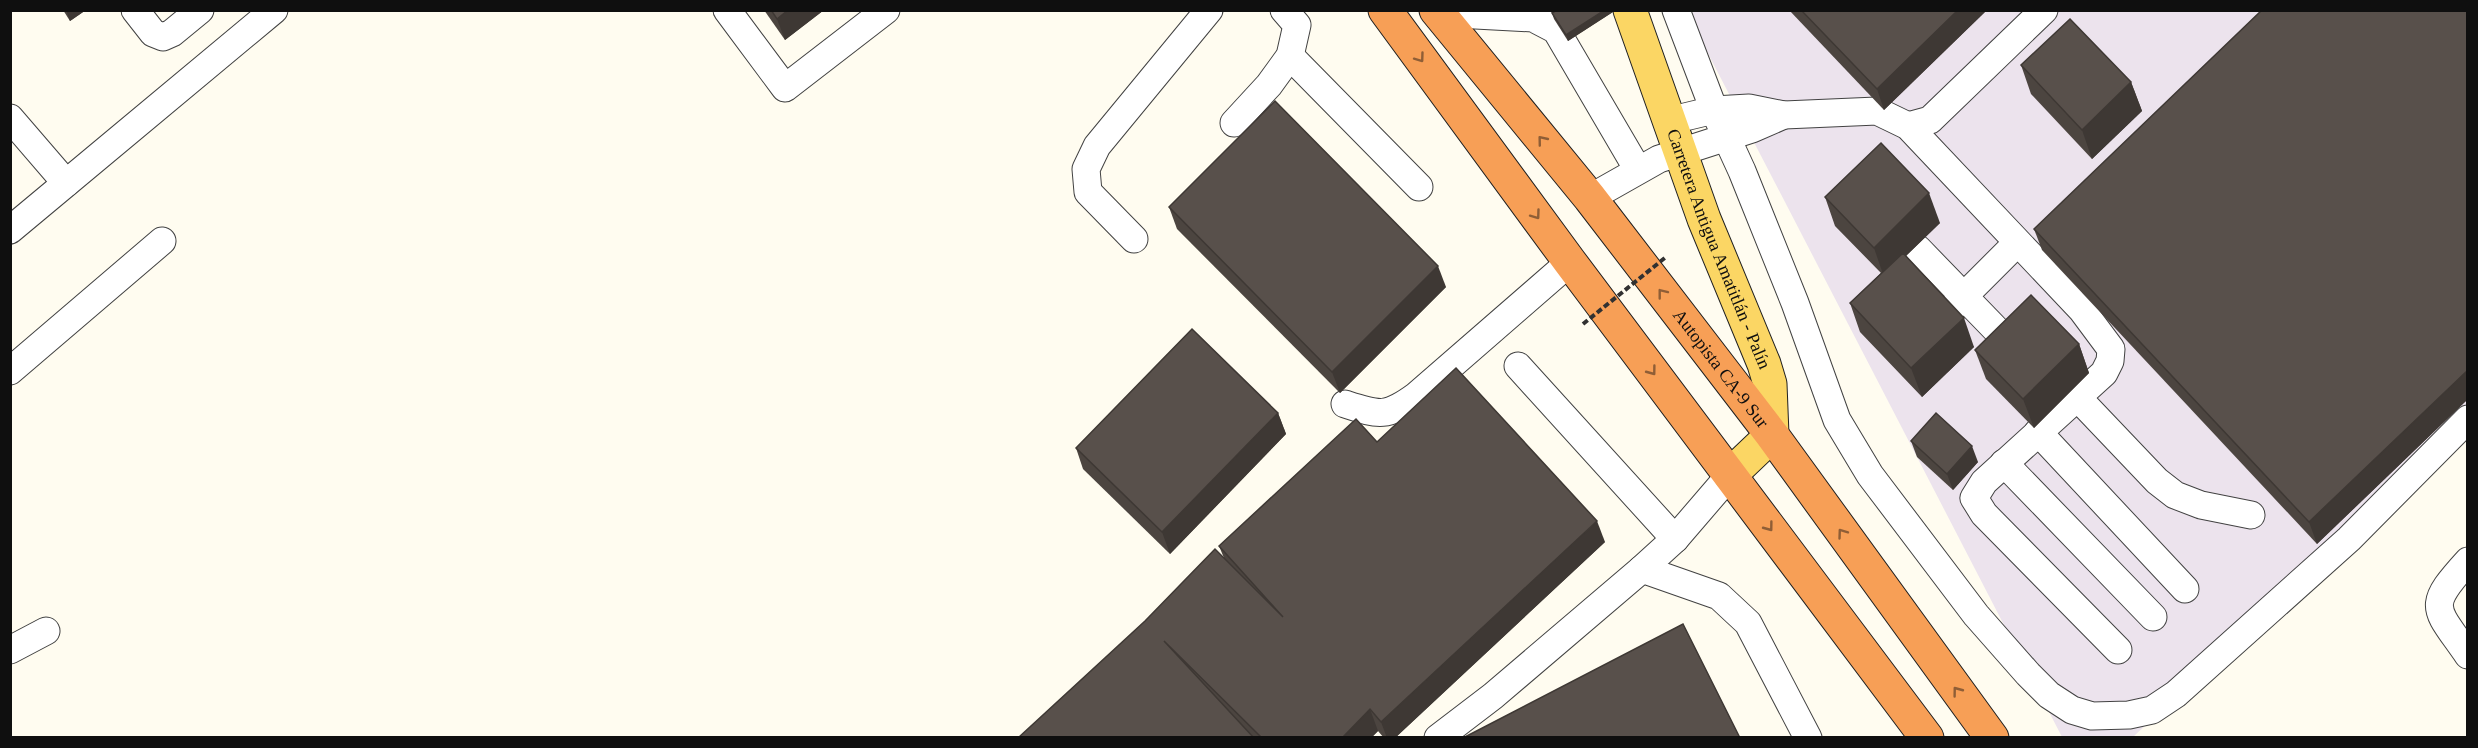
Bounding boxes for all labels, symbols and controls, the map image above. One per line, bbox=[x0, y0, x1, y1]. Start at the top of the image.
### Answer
one-way arrow bbox=[1413, 51, 1424, 62]
street label: Carretera Antigua Amatitlán - Palín bbox=[1663, 126, 1775, 372]
one-way arrow bbox=[1538, 136, 1549, 147]
one-way arrow bbox=[1528, 208, 1539, 219]
one-way arrow bbox=[1659, 289, 1670, 300]
street label: Autopista CA-9 Sur bbox=[1669, 305, 1773, 432]
one-way arrow bbox=[1645, 365, 1656, 376]
one-way arrow bbox=[1762, 520, 1773, 531]
one-way arrow bbox=[1838, 529, 1849, 540]
one-way arrow bbox=[1953, 686, 1964, 697]

